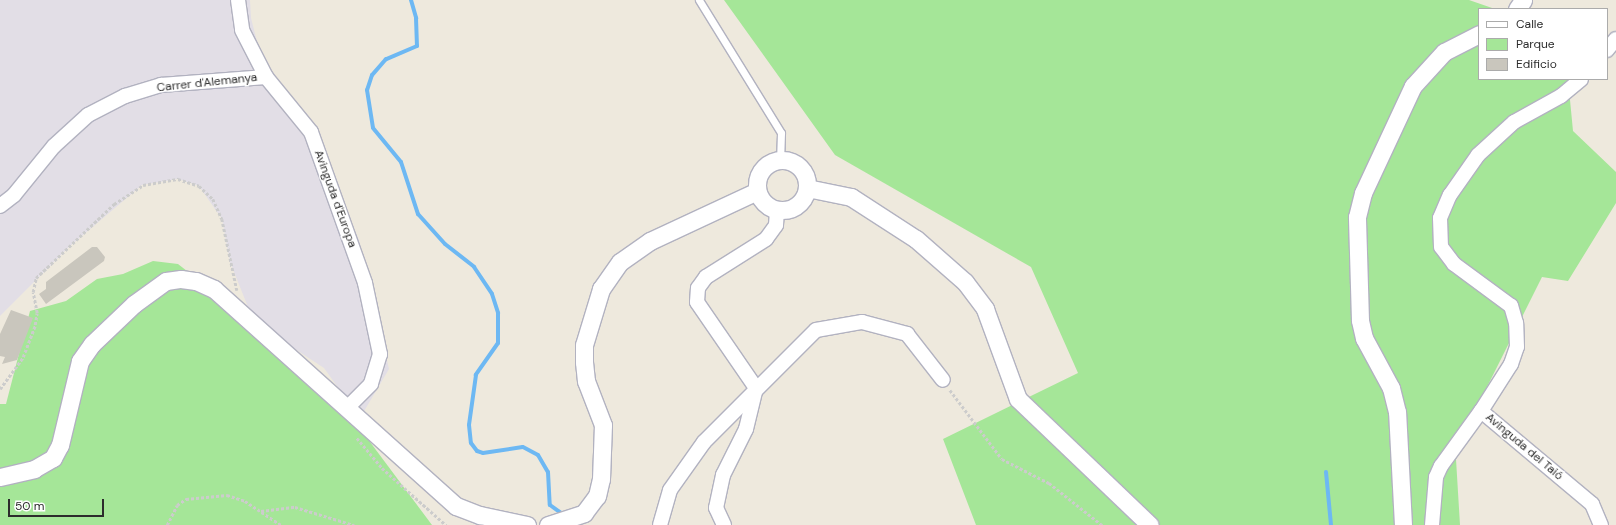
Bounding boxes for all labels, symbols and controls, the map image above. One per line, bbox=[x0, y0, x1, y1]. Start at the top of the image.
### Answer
legend bbox=[1478, 8, 1608, 80]
text: Calle bbox=[1516, 16, 1543, 32]
text: Parque bbox=[1516, 36, 1555, 52]
text: Edificio bbox=[1516, 56, 1557, 72]
street label: Carrer d'Alemanya bbox=[156, 71, 258, 95]
street label: Avinguda d'Europa bbox=[311, 148, 359, 250]
street label: Avinguda del Taió bbox=[1482, 410, 1566, 484]
scale bar bbox=[10, 491, 106, 517]
text: 50 m bbox=[15, 498, 44, 514]

